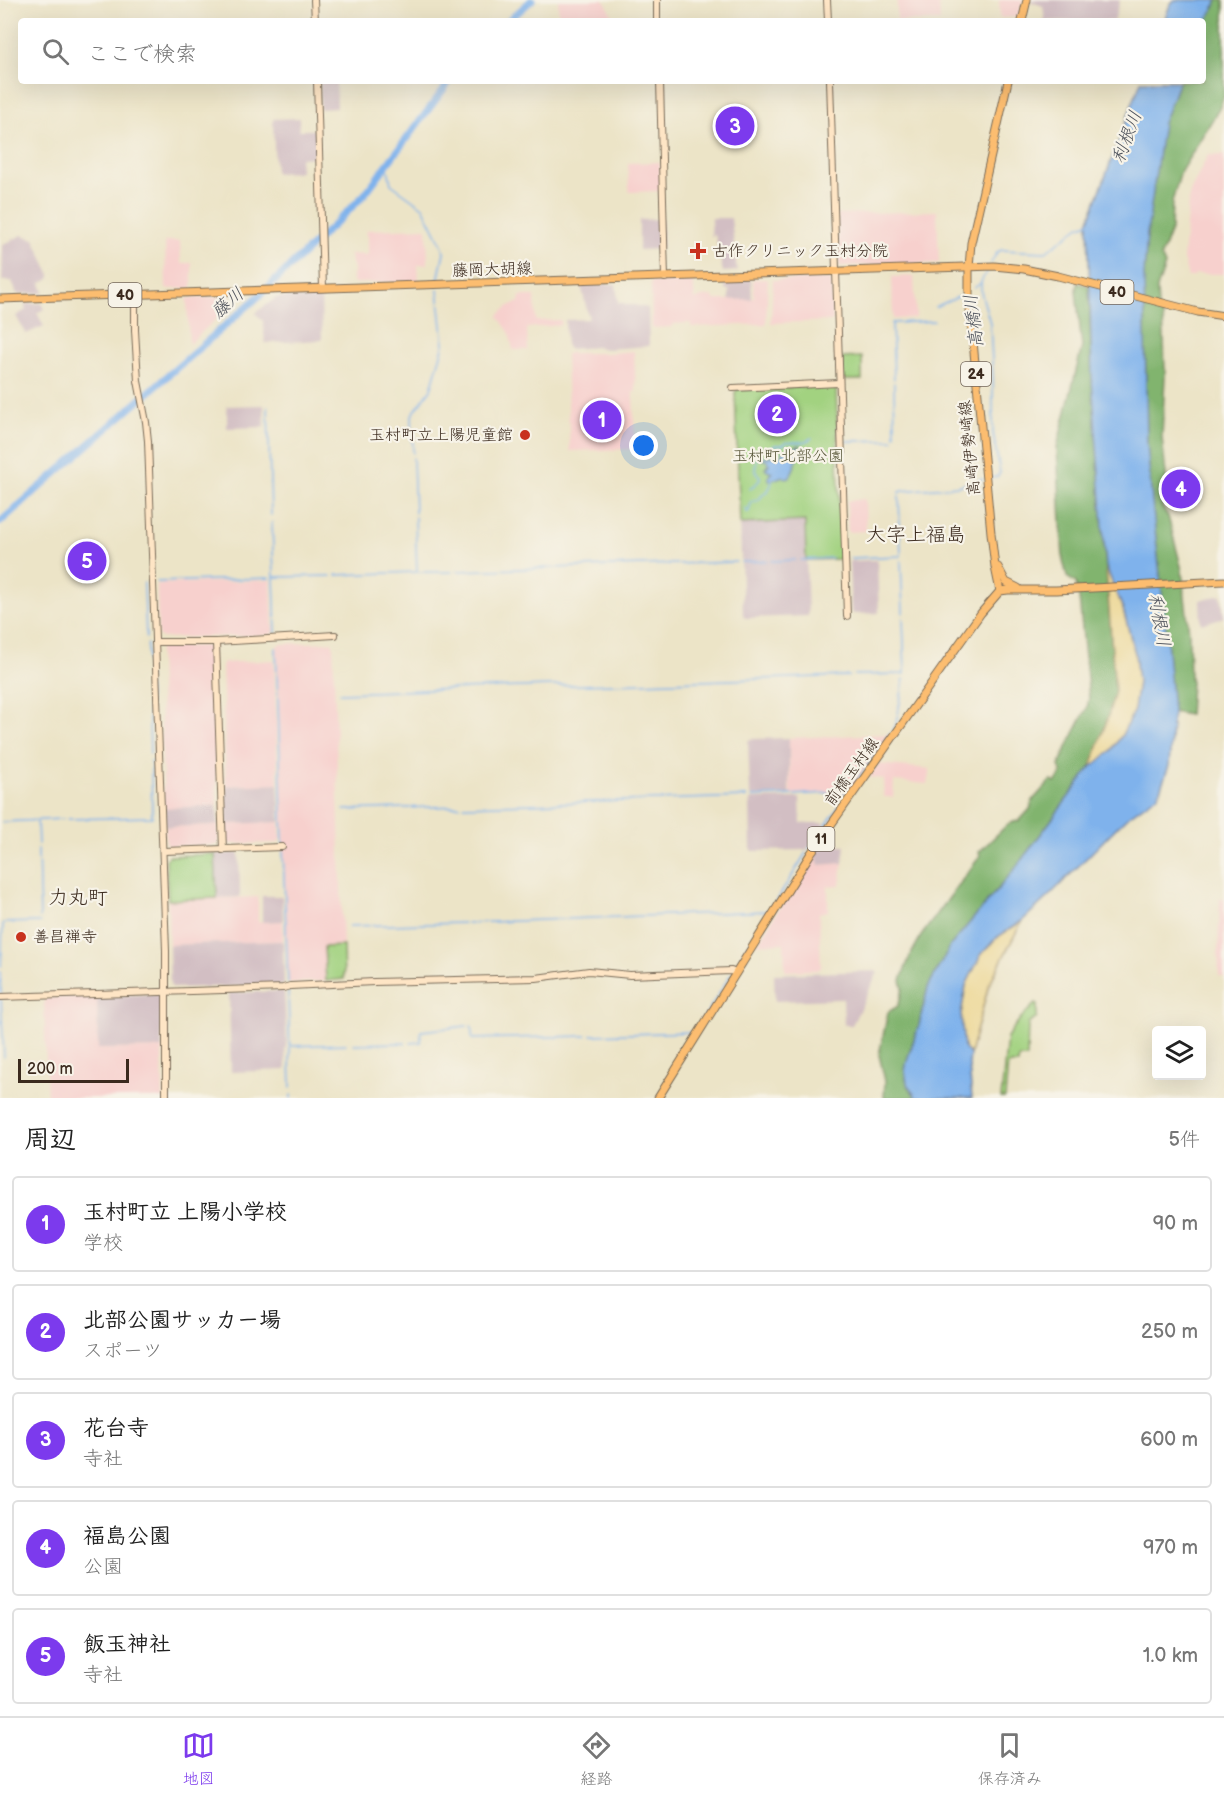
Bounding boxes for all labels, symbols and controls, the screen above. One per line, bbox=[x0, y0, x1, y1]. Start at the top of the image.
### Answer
search box bbox=[18, 18, 1206, 84]
icon: search bbox=[39, 35, 72, 68]
text: ここで検索 bbox=[87, 41, 197, 68]
pin: 3 bbox=[716, 104, 754, 148]
water label: 利根川 bbox=[1108, 108, 1146, 166]
marker: 古作クリニック玉村分院 bbox=[689, 242, 707, 260]
place label: 古作クリニック玉村分院 bbox=[712, 242, 888, 261]
street label: 藤岡大胡線 bbox=[452, 259, 532, 281]
road number: 40 bbox=[1100, 280, 1134, 304]
road number: 40 bbox=[108, 283, 142, 307]
water label: 藤川 bbox=[208, 283, 248, 323]
water label: 高橋川 bbox=[960, 293, 988, 349]
road number: 24 bbox=[961, 362, 991, 386]
pin: 2 bbox=[758, 392, 796, 436]
pin: 1 bbox=[582, 398, 622, 442]
street label: 高崎伊勢崎線 bbox=[956, 399, 984, 497]
place label: 玉村町立上陽児童館 bbox=[369, 426, 513, 445]
marker: 玉村町立上陽児童館 bbox=[518, 428, 532, 442]
your location bbox=[629, 431, 658, 460]
park label: 玉村町北部公園 bbox=[732, 447, 844, 466]
pin: 4 bbox=[1162, 466, 1200, 512]
district label: 大字上福島 bbox=[866, 523, 966, 547]
pin: 5 bbox=[68, 538, 106, 584]
water label: 利根川 bbox=[1144, 592, 1174, 648]
street label: 前橋玉村線 bbox=[821, 734, 883, 810]
road number: 11 bbox=[808, 827, 834, 851]
district label: 力丸町 bbox=[48, 886, 108, 910]
place label: 善昌禅寺 bbox=[33, 928, 97, 947]
marker: 善昌禅寺 bbox=[14, 930, 28, 944]
map controls bbox=[1152, 1026, 1206, 1080]
button: layers bbox=[1152, 1026, 1206, 1080]
scale bar bbox=[18, 1056, 129, 1084]
text: 200 m bbox=[27, 1060, 73, 1079]
text: 周辺 bbox=[24, 1125, 76, 1156]
text: 5件 bbox=[1169, 1128, 1200, 1152]
text: 玉村町立 上陽小学校 bbox=[83, 1199, 287, 1226]
text: 1 bbox=[41, 1212, 50, 1236]
text: 90 m bbox=[1153, 1212, 1198, 1236]
text: 学校 bbox=[83, 1231, 123, 1255]
text: 北部公園サッカー場 bbox=[83, 1307, 281, 1334]
text: 2 bbox=[40, 1320, 51, 1344]
text: 250 m bbox=[1141, 1320, 1198, 1344]
text: スポーツ bbox=[83, 1339, 163, 1363]
text: 花台寺 bbox=[83, 1415, 149, 1442]
text: 3 bbox=[40, 1428, 51, 1452]
text: 600 m bbox=[1140, 1428, 1198, 1452]
text: 寺社 bbox=[83, 1447, 123, 1471]
text: 福島公園 bbox=[83, 1523, 171, 1550]
text: 4 bbox=[40, 1536, 51, 1560]
text: 970 m bbox=[1143, 1536, 1198, 1560]
text: 公園 bbox=[83, 1555, 123, 1579]
text: 飯玉神社 bbox=[83, 1631, 171, 1658]
text: 5 bbox=[40, 1644, 51, 1668]
text: 1.0 km bbox=[1143, 1644, 1198, 1668]
text: 寺社 bbox=[83, 1663, 123, 1687]
tab: 地図 bbox=[182, 1729, 215, 1789]
tab: 経路 bbox=[580, 1729, 613, 1789]
tab: 保存済み bbox=[978, 1729, 1042, 1789]

